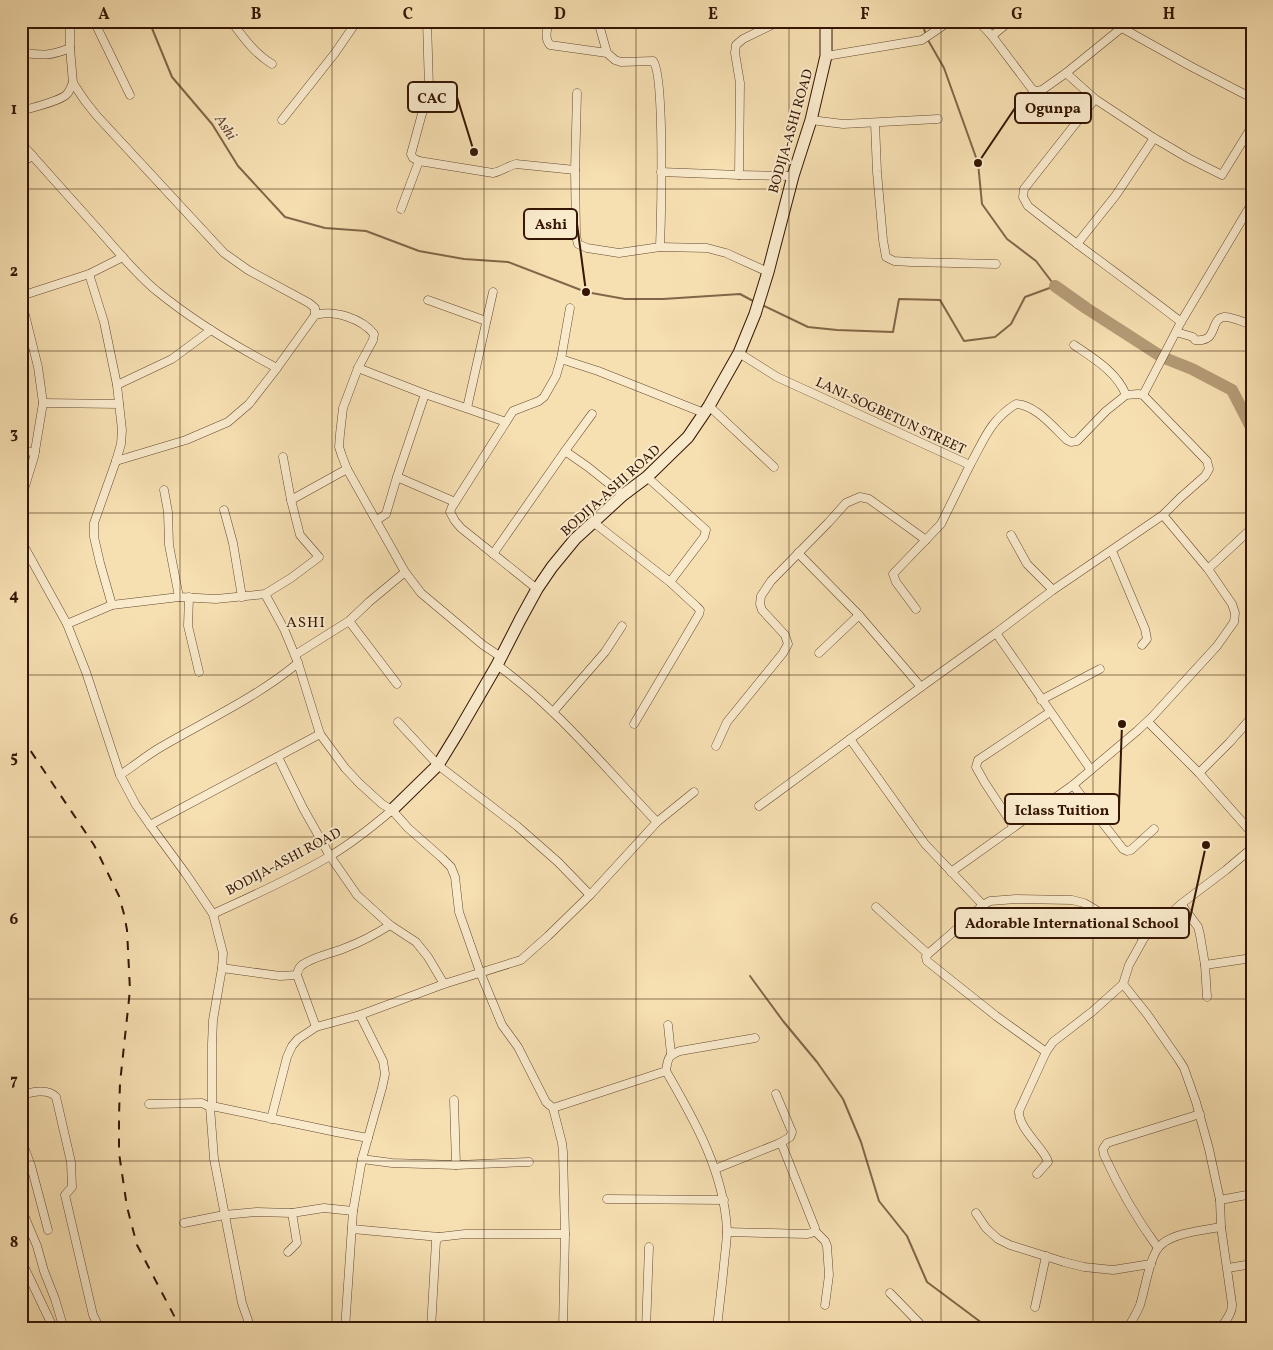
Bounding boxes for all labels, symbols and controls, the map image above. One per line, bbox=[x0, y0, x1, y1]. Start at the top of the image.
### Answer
text: A bbox=[98, 4, 110, 26]
text: B bbox=[251, 4, 262, 26]
text: C bbox=[403, 4, 413, 26]
text: D bbox=[554, 4, 566, 26]
text: E bbox=[708, 4, 718, 26]
text: F bbox=[860, 4, 870, 26]
text: G bbox=[1011, 4, 1023, 26]
text: H bbox=[1163, 4, 1175, 26]
street label: BODIJA-ASHI ROAD bbox=[765, 67, 818, 196]
callout: CAC bbox=[408, 82, 457, 112]
text: CAC bbox=[417, 89, 447, 110]
callout: Ogunpa bbox=[1015, 93, 1091, 123]
text: 1 bbox=[11, 99, 17, 121]
text: Ogunpa bbox=[1025, 99, 1081, 120]
water label: Ashi bbox=[208, 110, 241, 145]
callout: Ashi bbox=[524, 209, 577, 239]
text: Ashi bbox=[535, 215, 567, 236]
text: 2 bbox=[10, 261, 18, 283]
street label: LANI-SOGBETUN STREET bbox=[812, 373, 969, 460]
text: 3 bbox=[10, 423, 18, 445]
street label: BODIJA-ASHI ROAD bbox=[557, 441, 665, 541]
text: 4 bbox=[9, 585, 19, 607]
district label: ASHI bbox=[286, 613, 326, 634]
text: 5 bbox=[10, 747, 18, 769]
callout: Iclass Tuition bbox=[1005, 794, 1119, 824]
text: Iclass Tuition bbox=[1015, 801, 1109, 822]
street label: BODIJA-ASHI ROAD bbox=[223, 824, 345, 901]
callout: Adorable International School bbox=[955, 908, 1189, 938]
text: 6 bbox=[10, 909, 19, 931]
text: Adorable International School bbox=[965, 914, 1179, 935]
text: 7 bbox=[10, 1070, 18, 1092]
text: 8 bbox=[10, 1232, 18, 1254]

